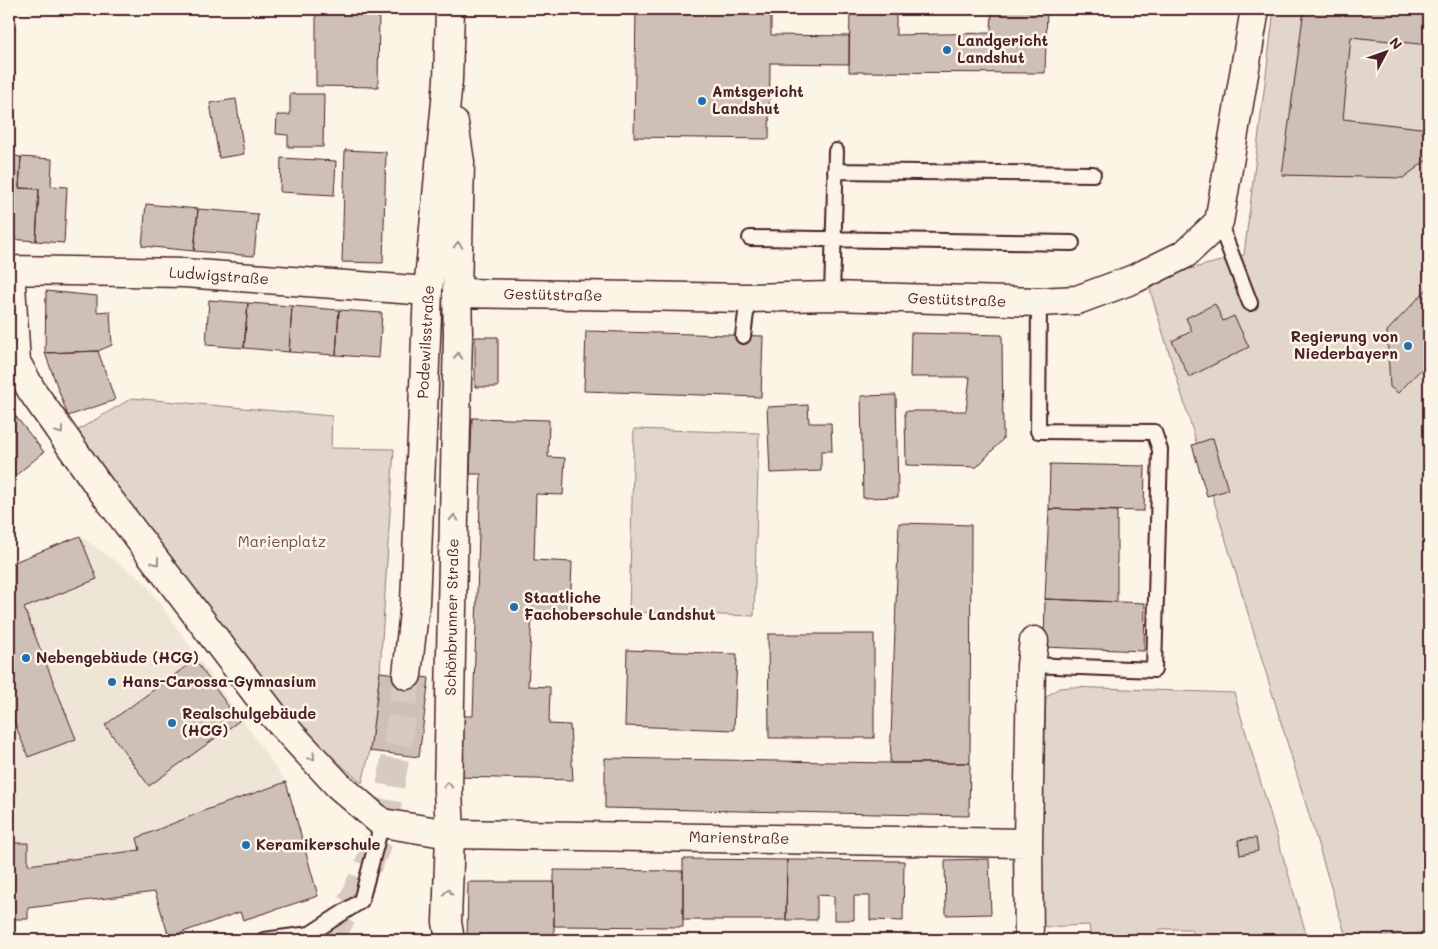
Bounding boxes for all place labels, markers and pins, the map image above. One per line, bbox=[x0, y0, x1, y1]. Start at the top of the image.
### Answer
place label: Landgericht Landshut bbox=[957, 30, 1048, 67]
marker: Landgericht Landshut bbox=[941, 44, 953, 56]
place label: Amtsgericht Landshut bbox=[712, 81, 804, 118]
marker: Amtsgericht Landshut bbox=[696, 95, 708, 107]
place label: Regierung von Niederbayern bbox=[1291, 326, 1398, 363]
marker: Regierung von Niederbayern bbox=[1402, 340, 1414, 352]
place label: Staatliche Fachoberschule Landshut bbox=[524, 587, 716, 624]
marker: Staatliche Fachoberschule Landshut bbox=[508, 601, 520, 613]
place label: Nebengebäude (HCG) bbox=[36, 647, 199, 667]
marker: Nebengebäude (HCG) bbox=[20, 652, 32, 664]
place label: Hans-Carossa-Gymnasium bbox=[122, 671, 316, 691]
marker: Hans-Carossa-Gymnasium bbox=[106, 676, 118, 688]
place label: Realschulgebäude (HCG) bbox=[182, 703, 316, 740]
marker: Realschulgebäude (HCG) bbox=[166, 717, 178, 729]
place label: Keramikerschule bbox=[256, 834, 381, 854]
marker: Keramikerschule bbox=[240, 839, 252, 851]

